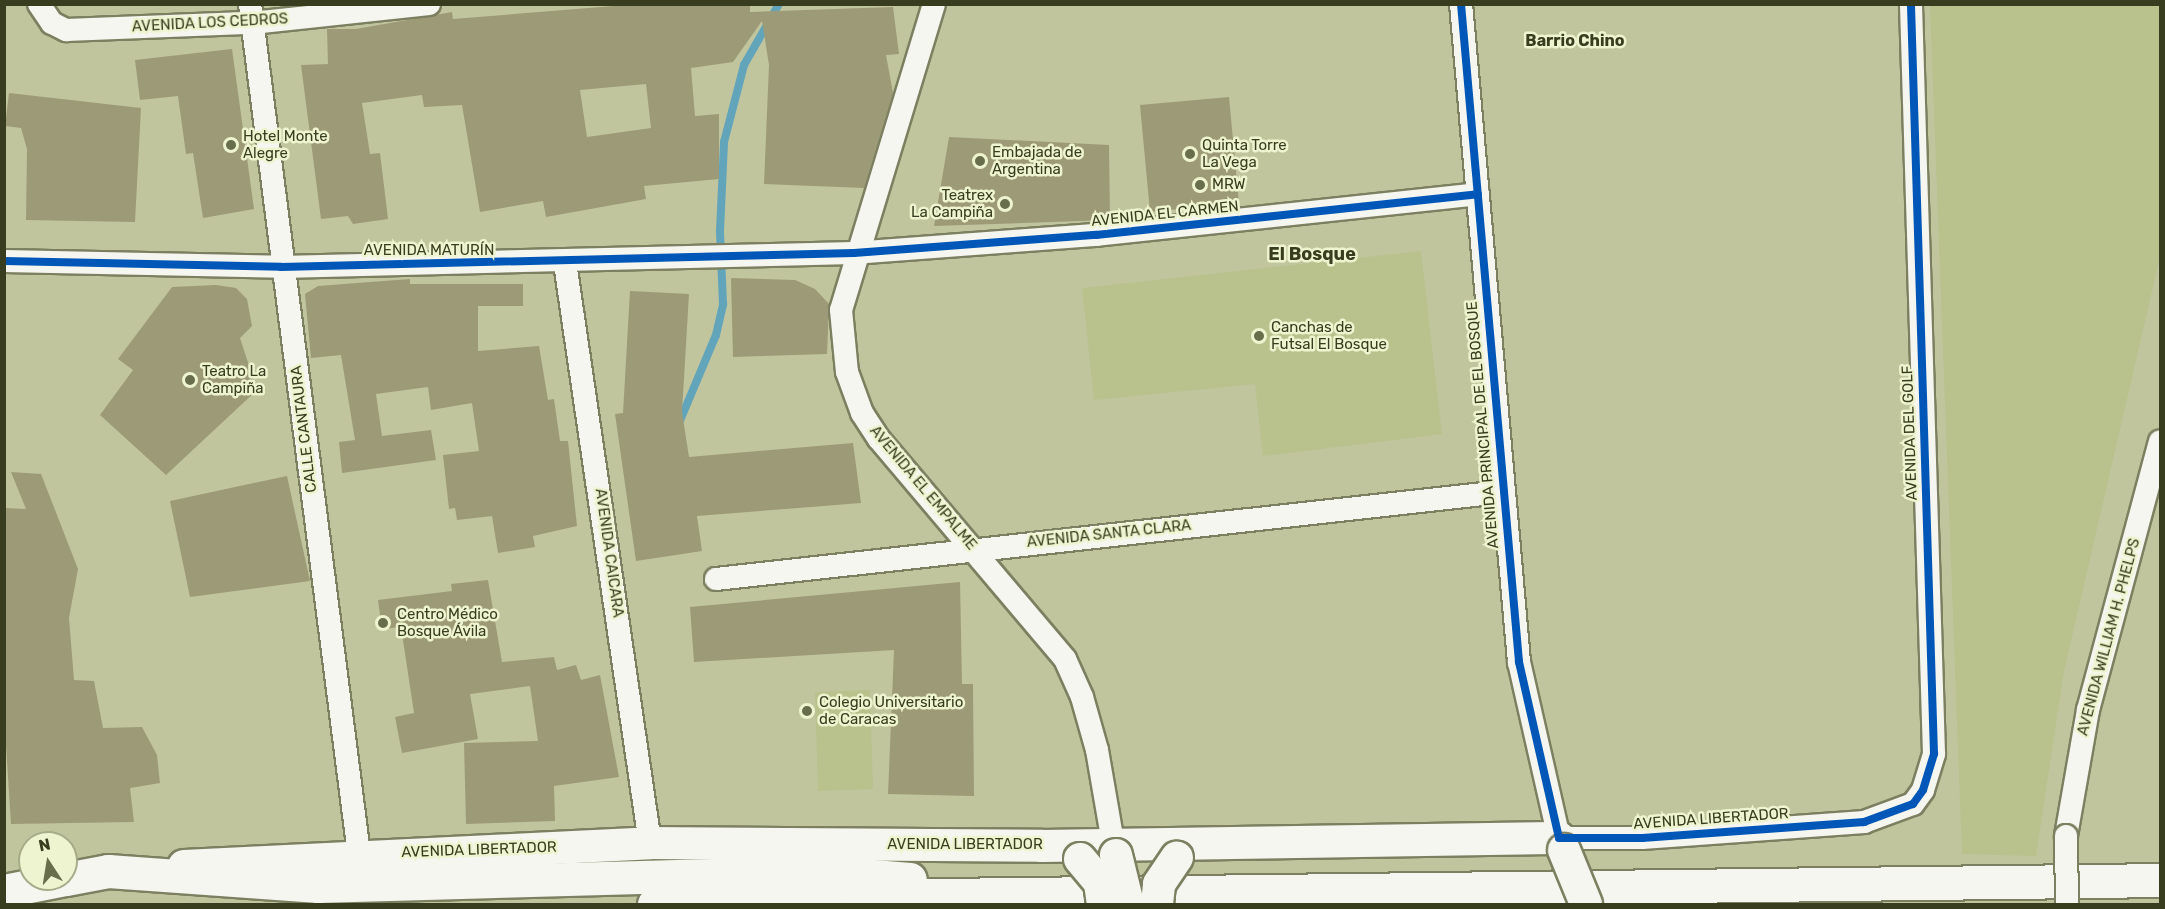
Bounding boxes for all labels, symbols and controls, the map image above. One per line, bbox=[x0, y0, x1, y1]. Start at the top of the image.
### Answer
street label: AVENIDA LOS CEDROS bbox=[131, 10, 289, 36]
district label: Barrio Chino bbox=[1525, 31, 1625, 51]
place label: Hotel Monte Alegre bbox=[243, 127, 328, 162]
place label: Quinta Torre La Vega bbox=[1202, 136, 1287, 171]
marker: Hotel Monte Alegre bbox=[224, 138, 238, 152]
place label: Embajada de Argentina bbox=[992, 143, 1082, 178]
marker: Quinta Torre La Vega bbox=[1183, 147, 1197, 161]
marker: Embajada de Argentina bbox=[973, 154, 987, 168]
place label: MRW bbox=[1212, 176, 1246, 194]
marker: MRW bbox=[1193, 178, 1207, 192]
place label: Teatrex La Campiña bbox=[911, 186, 993, 221]
marker: Teatrex La Campiña bbox=[998, 197, 1012, 211]
street label: AVENIDA EL CARMEN bbox=[1090, 197, 1240, 231]
street label: AVENIDA MATURÍN bbox=[363, 242, 495, 260]
district label: El Bosque bbox=[1268, 243, 1356, 265]
street label: AVENIDA PRINCIPAL DE EL BOSQUE bbox=[1463, 300, 1503, 550]
place label: Canchas de Futsal El Bosque bbox=[1271, 318, 1387, 353]
marker: Canchas de Futsal El Bosque bbox=[1252, 329, 1266, 343]
place label: Teatro La Campiña bbox=[202, 362, 266, 397]
street label: CALLE CANTAURA bbox=[287, 364, 321, 494]
street label: AVENIDA DEL GOLF bbox=[1899, 365, 1921, 501]
marker: Teatro La Campiña bbox=[183, 373, 197, 387]
street label: AVENIDA EL EMPALME bbox=[866, 422, 980, 554]
street label: AVENIDA CAICARA bbox=[591, 487, 627, 619]
street label: AVENIDA SANTA CLARA bbox=[1026, 516, 1192, 552]
street label: AVENIDA WILLIAM H. PHELPS bbox=[2074, 536, 2144, 738]
place label: Centro Médico Bosque Ávila bbox=[397, 605, 498, 640]
marker: Centro Médico Bosque Ávila bbox=[374, 614, 392, 632]
place label: Colegio Universitario de Caracas bbox=[819, 693, 963, 728]
marker: Colegio Universitario de Caracas bbox=[800, 704, 814, 718]
street label: AVENIDA LIBERTADOR bbox=[1633, 805, 1789, 833]
north arrow bbox=[18, 831, 78, 891]
text: N bbox=[37, 834, 52, 855]
street label: AVENIDA LIBERTADOR bbox=[887, 836, 1043, 854]
street label: AVENIDA LIBERTADOR bbox=[401, 838, 557, 862]

